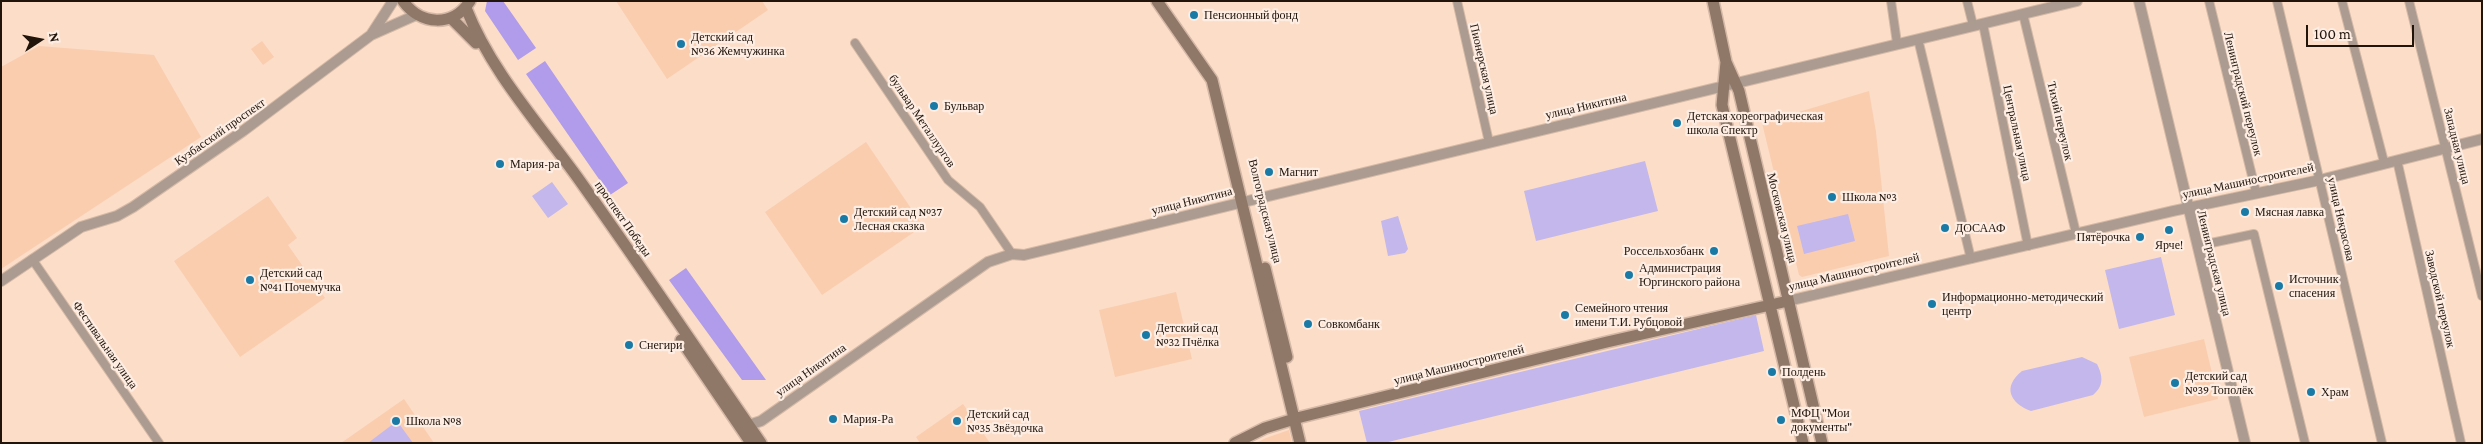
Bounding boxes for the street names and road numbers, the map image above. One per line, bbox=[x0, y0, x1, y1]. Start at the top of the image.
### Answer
street label: Пионерская улица bbox=[1467, 22, 1501, 116]
street label: Ленинградский переулок bbox=[2221, 30, 2265, 158]
street label: бульвар Металлургов bbox=[886, 72, 958, 170]
street label: Тихий переулок bbox=[2044, 80, 2076, 162]
street label: Центральная улица bbox=[2000, 84, 2034, 182]
street label: улица Никитина bbox=[1544, 90, 1628, 122]
street label: Кузбасский проспект bbox=[172, 95, 268, 169]
street label: Западная улица bbox=[2441, 106, 2473, 186]
street label: Волгоградская улица bbox=[1245, 158, 1285, 264]
street label: улица Машиностроителей bbox=[2181, 160, 2315, 202]
street label: Московская улица bbox=[1764, 171, 1800, 265]
street label: улица Некрасова bbox=[2324, 176, 2358, 262]
street label: проспект Победы bbox=[592, 178, 654, 260]
street label: улица Никитина bbox=[1150, 184, 1234, 218]
street label: Ленинградская улица bbox=[2194, 209, 2234, 317]
street label: Заводской переулок bbox=[2422, 249, 2458, 349]
street label: улица Машиностроителей bbox=[1787, 250, 1921, 294]
street label: Фестивальная улица bbox=[69, 298, 141, 392]
street label: улица Никитина bbox=[773, 340, 849, 400]
street label: улица Машиностроителей bbox=[1392, 342, 1526, 388]

